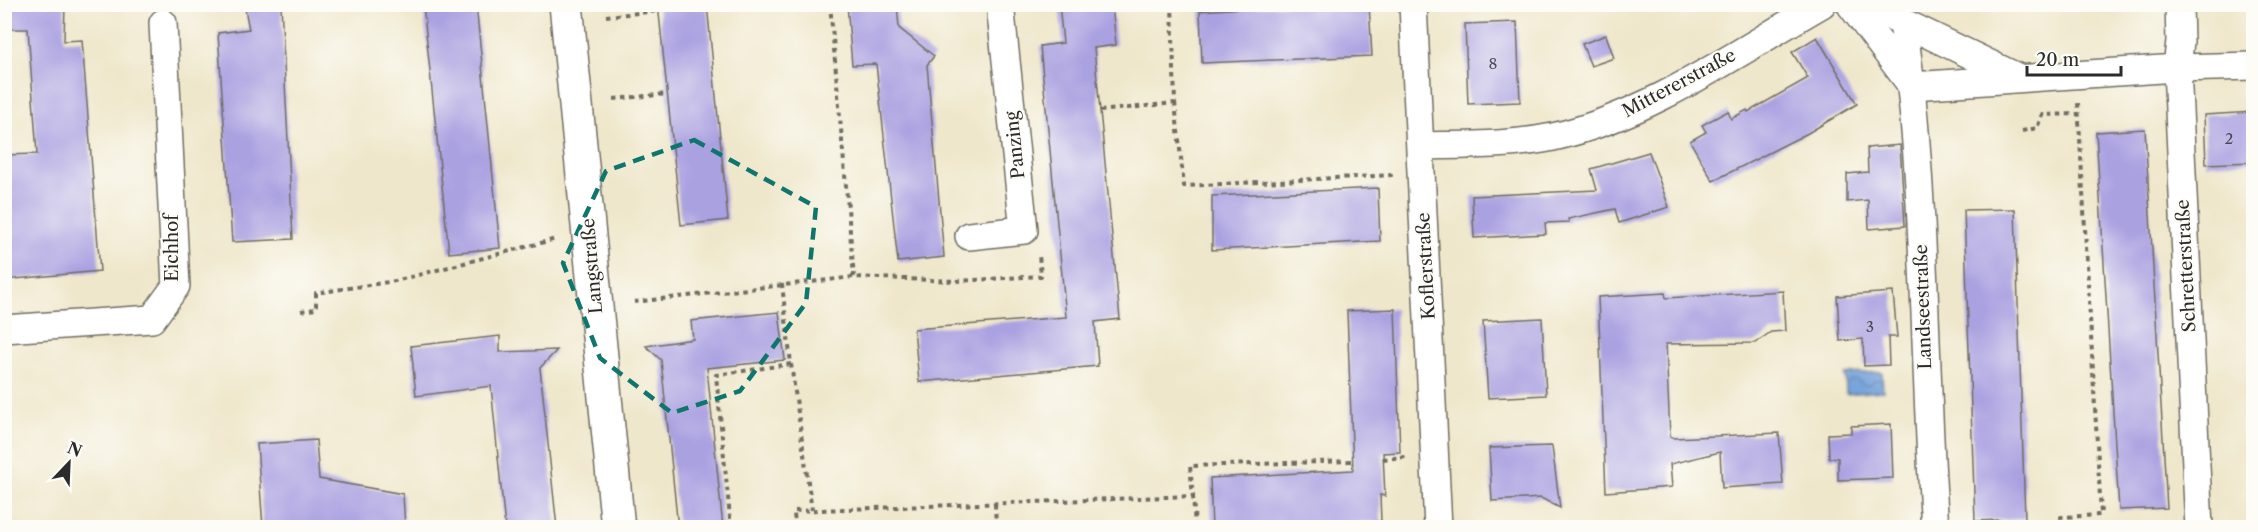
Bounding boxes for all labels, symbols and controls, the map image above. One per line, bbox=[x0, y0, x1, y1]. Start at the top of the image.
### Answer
scale bar bbox=[2027, 39, 2122, 77]
street label: Mittererstraße bbox=[1619, 44, 1739, 122]
text: 20 m bbox=[2036, 49, 2080, 71]
house number: 8 bbox=[1489, 54, 1498, 73]
street label: Panzing bbox=[1000, 110, 1029, 180]
house number: 2 bbox=[2225, 129, 2233, 148]
street label: Schretterstraße bbox=[2172, 199, 2200, 333]
street label: Eichhof bbox=[161, 212, 183, 282]
street label: Koflerstraße bbox=[1412, 212, 1440, 320]
street label: Langstraße bbox=[577, 217, 607, 315]
street label: Landseestraße bbox=[1910, 244, 1936, 370]
house number: 3 bbox=[1866, 317, 1874, 336]
north arrow bbox=[39, 433, 99, 493]
text: N bbox=[65, 437, 85, 461]

